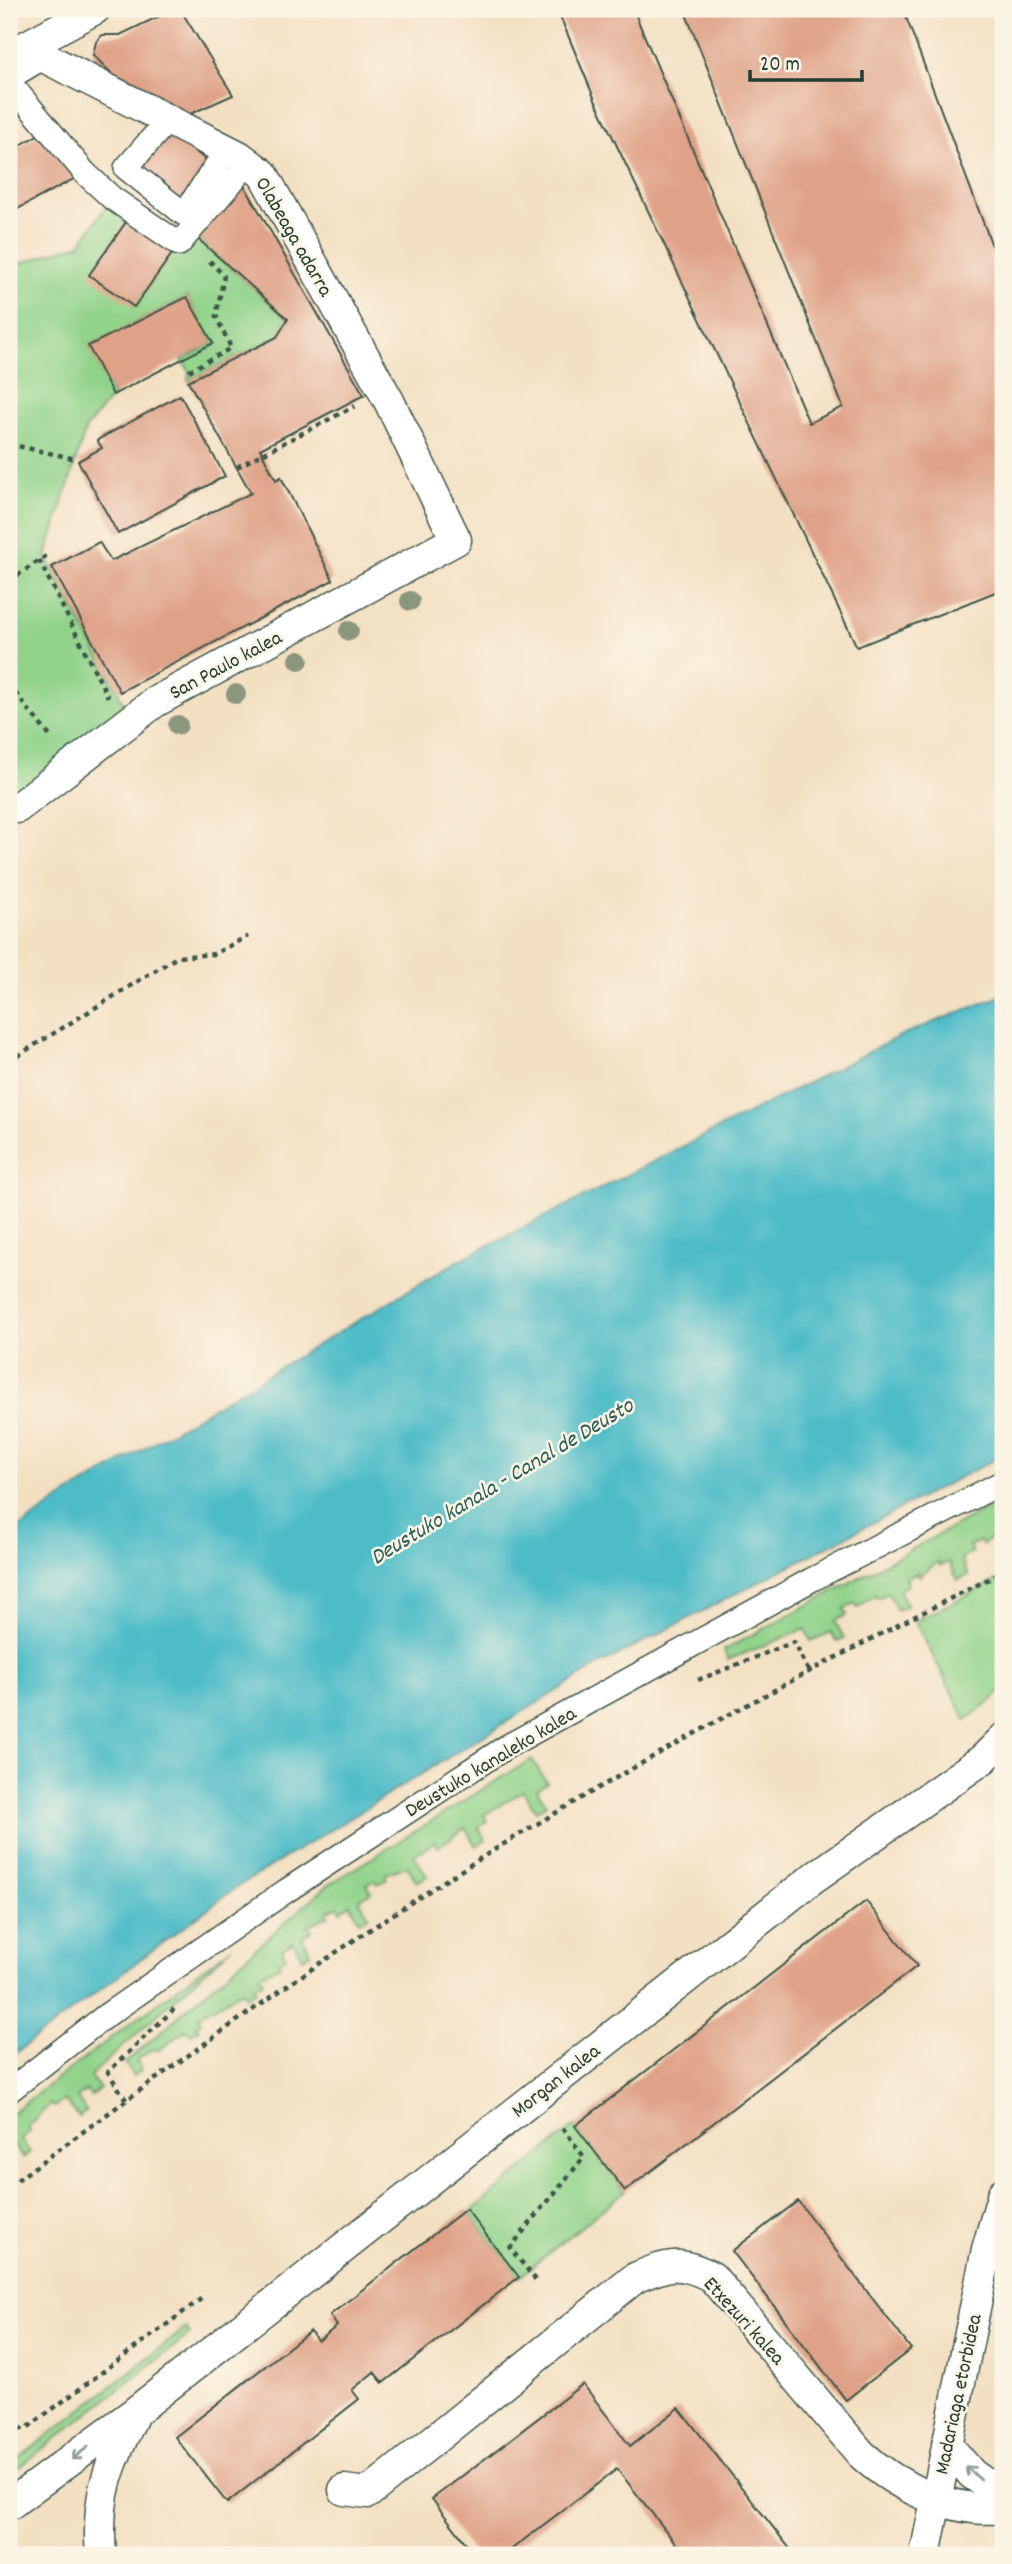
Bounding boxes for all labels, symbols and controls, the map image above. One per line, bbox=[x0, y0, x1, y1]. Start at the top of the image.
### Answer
scale bar bbox=[750, 38, 862, 82]
text: 20 m bbox=[760, 51, 800, 81]
street label: Olabeaga adarra bbox=[246, 172, 339, 304]
street label: San Paulo kalea bbox=[165, 624, 289, 709]
water label: Deustuko kanala - Canal de Deusto bbox=[365, 1390, 642, 1575]
street label: Deustuko kanaleko kalea bbox=[400, 1700, 584, 1827]
street label: Morgan kalea bbox=[506, 2037, 609, 2127]
street label: Etxezuri kalea bbox=[695, 2271, 792, 2374]
street label: Madariaga etorbidea bbox=[928, 2311, 992, 2478]
one-way arrow bbox=[71, 2445, 90, 2460]
one-way arrow bbox=[964, 2465, 982, 2481]

